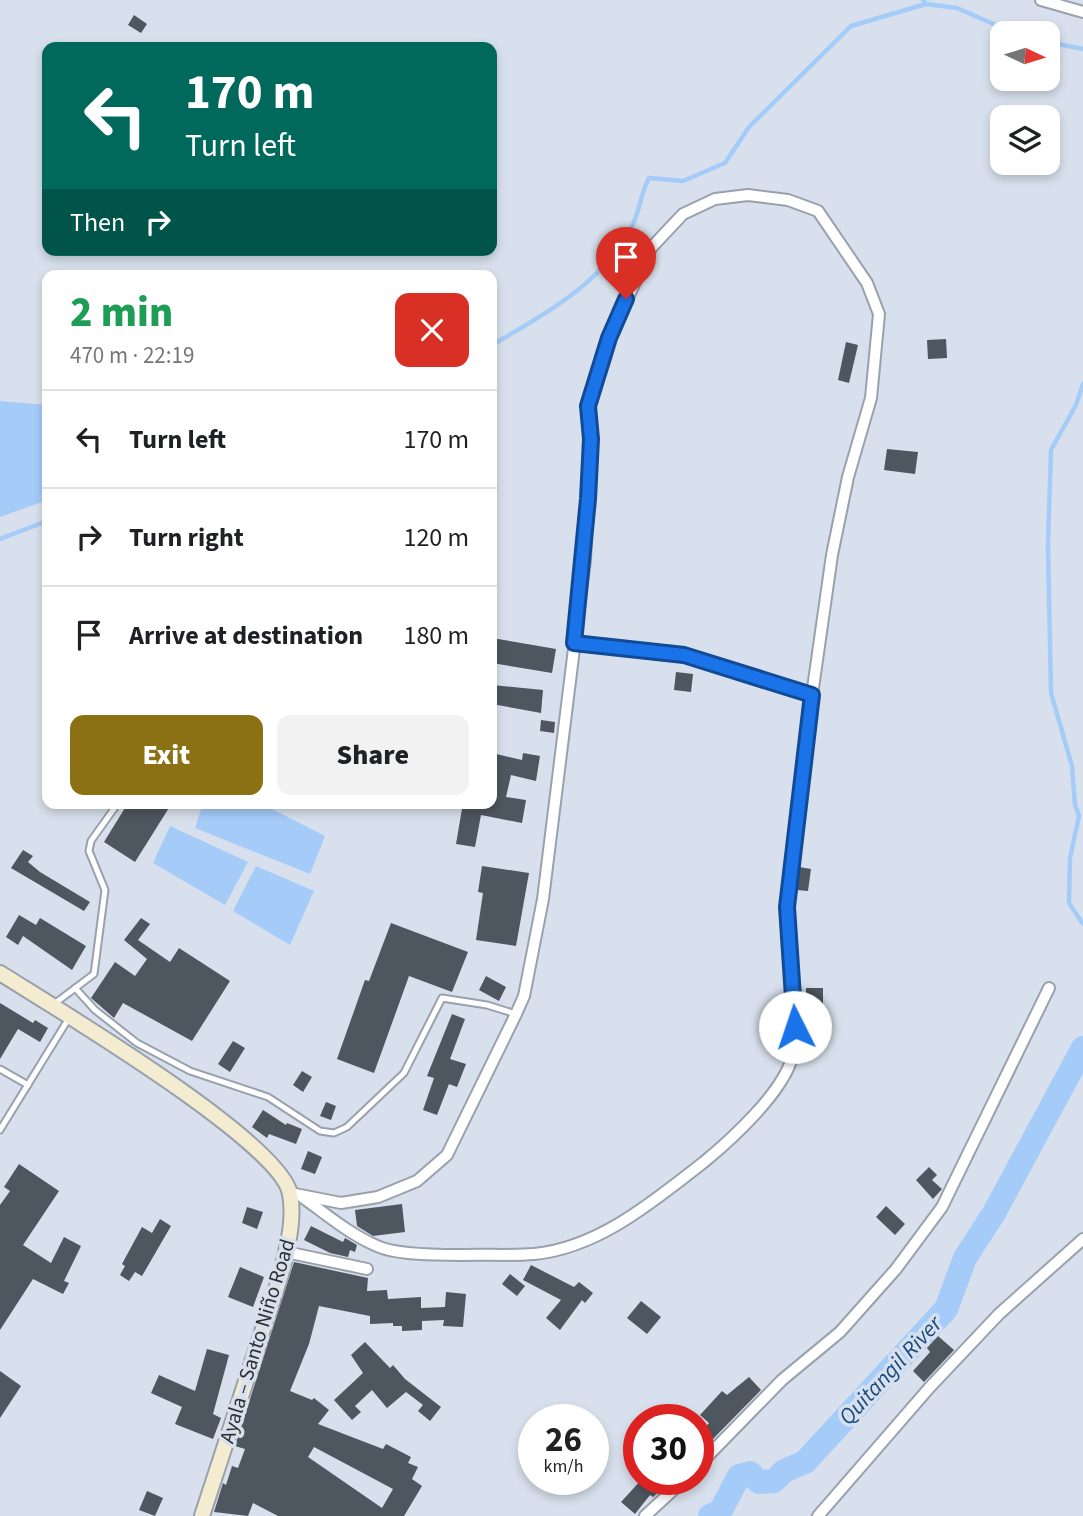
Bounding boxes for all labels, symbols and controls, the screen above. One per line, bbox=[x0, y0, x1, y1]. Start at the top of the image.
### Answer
north arrow bbox=[990, 21, 1060, 91]
map controls bbox=[990, 21, 1060, 175]
text: 170 m bbox=[185, 58, 314, 128]
icon: left bbox=[70, 70, 161, 161]
button: layers bbox=[990, 105, 1060, 175]
text: Turn left bbox=[185, 123, 296, 169]
icon: right bbox=[139, 203, 177, 241]
text: Then bbox=[70, 204, 125, 241]
pin bbox=[596, 227, 656, 299]
icon: arrive bbox=[607, 238, 645, 276]
text: 2 min bbox=[70, 283, 173, 343]
button: close bbox=[395, 293, 469, 367]
text: 470 m · 22:19 bbox=[70, 339, 194, 372]
icon: left bbox=[70, 420, 108, 458]
text: Turn left bbox=[129, 421, 226, 458]
text: 170 m bbox=[403, 421, 469, 458]
icon: right bbox=[70, 518, 108, 556]
text: Turn right bbox=[129, 519, 244, 556]
text: 120 m bbox=[403, 519, 469, 556]
icon: arrive bbox=[70, 616, 108, 654]
text: Arrive at destination bbox=[129, 617, 363, 654]
text: 180 m bbox=[403, 617, 469, 654]
button: Exit bbox=[70, 715, 263, 795]
button: Share bbox=[277, 715, 469, 795]
position arrow bbox=[758, 990, 832, 1064]
street label: Ayala – Santo Niño Road bbox=[212, 1235, 302, 1447]
water label: Quitangil River bbox=[831, 1307, 951, 1432]
speed limit sign: 30 bbox=[623, 1404, 714, 1495]
text: 26 bbox=[545, 1415, 582, 1465]
text: km/h bbox=[544, 1454, 583, 1479]

